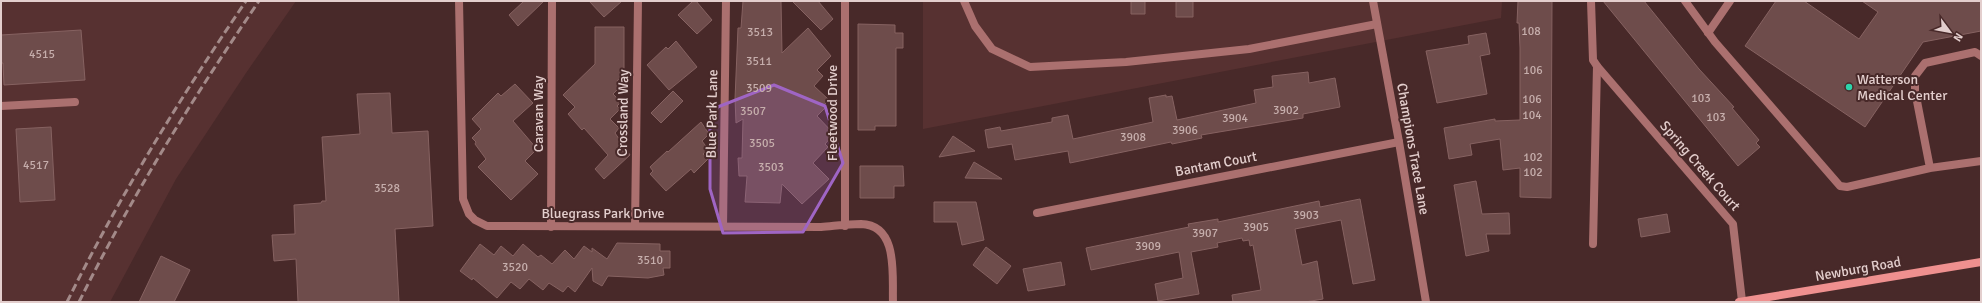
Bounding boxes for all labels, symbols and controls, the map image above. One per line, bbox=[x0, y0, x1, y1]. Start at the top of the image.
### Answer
north arrow bbox=[1930, 12, 1970, 52]
house number: 108 bbox=[1521, 24, 1541, 39]
house number: 3513 bbox=[747, 25, 773, 40]
text: N bbox=[1951, 30, 1966, 44]
house number: 4515 bbox=[29, 47, 55, 62]
house number: 3511 bbox=[746, 54, 772, 69]
house number: 106 bbox=[1523, 63, 1543, 78]
street label: Fleetwood Drive bbox=[824, 65, 841, 161]
street label: Crossland Way bbox=[614, 69, 632, 157]
street label: Blue Park Lane bbox=[703, 69, 721, 159]
place label: Watterson Medical Center bbox=[1857, 71, 1948, 104]
street label: Caravan Way bbox=[530, 75, 547, 152]
house number: 3509 bbox=[746, 81, 772, 96]
street label: Champions Trace Lane bbox=[1393, 82, 1433, 216]
marker: Watterson Medical Center bbox=[1844, 82, 1854, 92]
house number: 103 bbox=[1691, 91, 1711, 106]
house number: 106 bbox=[1522, 92, 1542, 107]
house number: 3902 bbox=[1273, 103, 1299, 118]
house number: 3507 bbox=[740, 104, 766, 119]
house number: 104 bbox=[1522, 108, 1542, 123]
house number: 103 bbox=[1706, 110, 1726, 125]
house number: 3904 bbox=[1222, 111, 1248, 126]
street label: Spring Creek Court bbox=[1656, 118, 1744, 215]
house number: 3906 bbox=[1172, 123, 1198, 138]
house number: 3908 bbox=[1120, 130, 1146, 145]
house number: 3505 bbox=[749, 136, 775, 151]
street label: Bantam Court bbox=[1174, 148, 1258, 180]
house number: 102 bbox=[1523, 150, 1543, 165]
house number: 4517 bbox=[23, 158, 49, 173]
house number: 3503 bbox=[758, 160, 784, 175]
house number: 102 bbox=[1523, 165, 1543, 180]
house number: 3528 bbox=[374, 181, 400, 196]
street label: Bluegrass Park Drive bbox=[541, 205, 665, 222]
house number: 3903 bbox=[1293, 208, 1319, 223]
house number: 3905 bbox=[1243, 220, 1269, 235]
house number: 3907 bbox=[1192, 226, 1218, 241]
house number: 3909 bbox=[1135, 239, 1161, 254]
house number: 3510 bbox=[637, 253, 663, 268]
street label: Newburg Road bbox=[1814, 253, 1902, 285]
house number: 3520 bbox=[502, 260, 528, 275]

